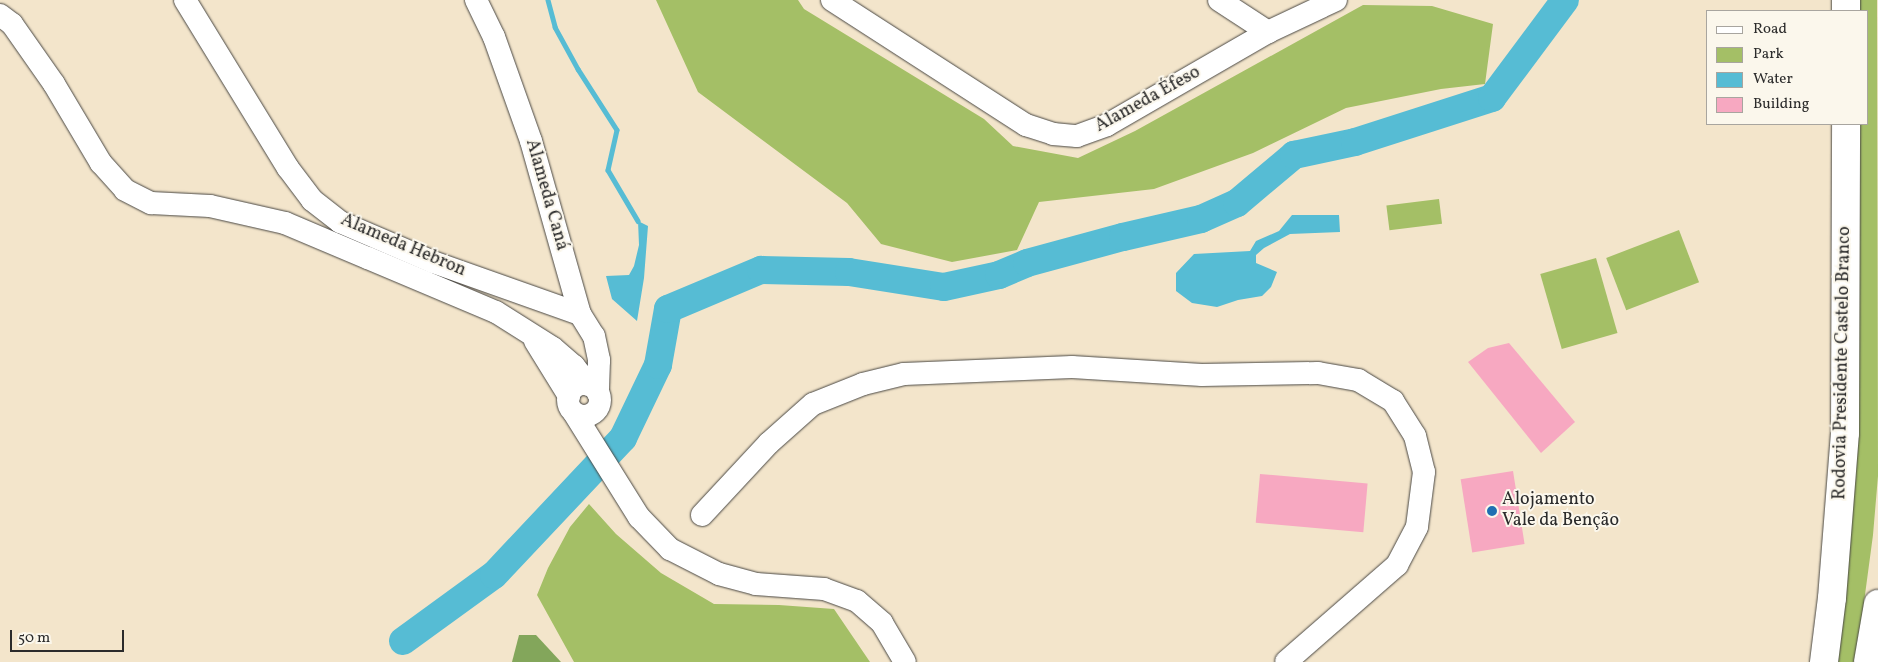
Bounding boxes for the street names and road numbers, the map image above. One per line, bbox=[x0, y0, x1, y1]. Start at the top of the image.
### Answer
street label: Alameda Éfeso bbox=[1092, 62, 1204, 138]
street label: Alameda Caná bbox=[520, 137, 572, 253]
street label: Alameda Hebron bbox=[337, 210, 469, 282]
street label: Rodovia Presidente Castelo Branco bbox=[1830, 226, 1856, 500]

